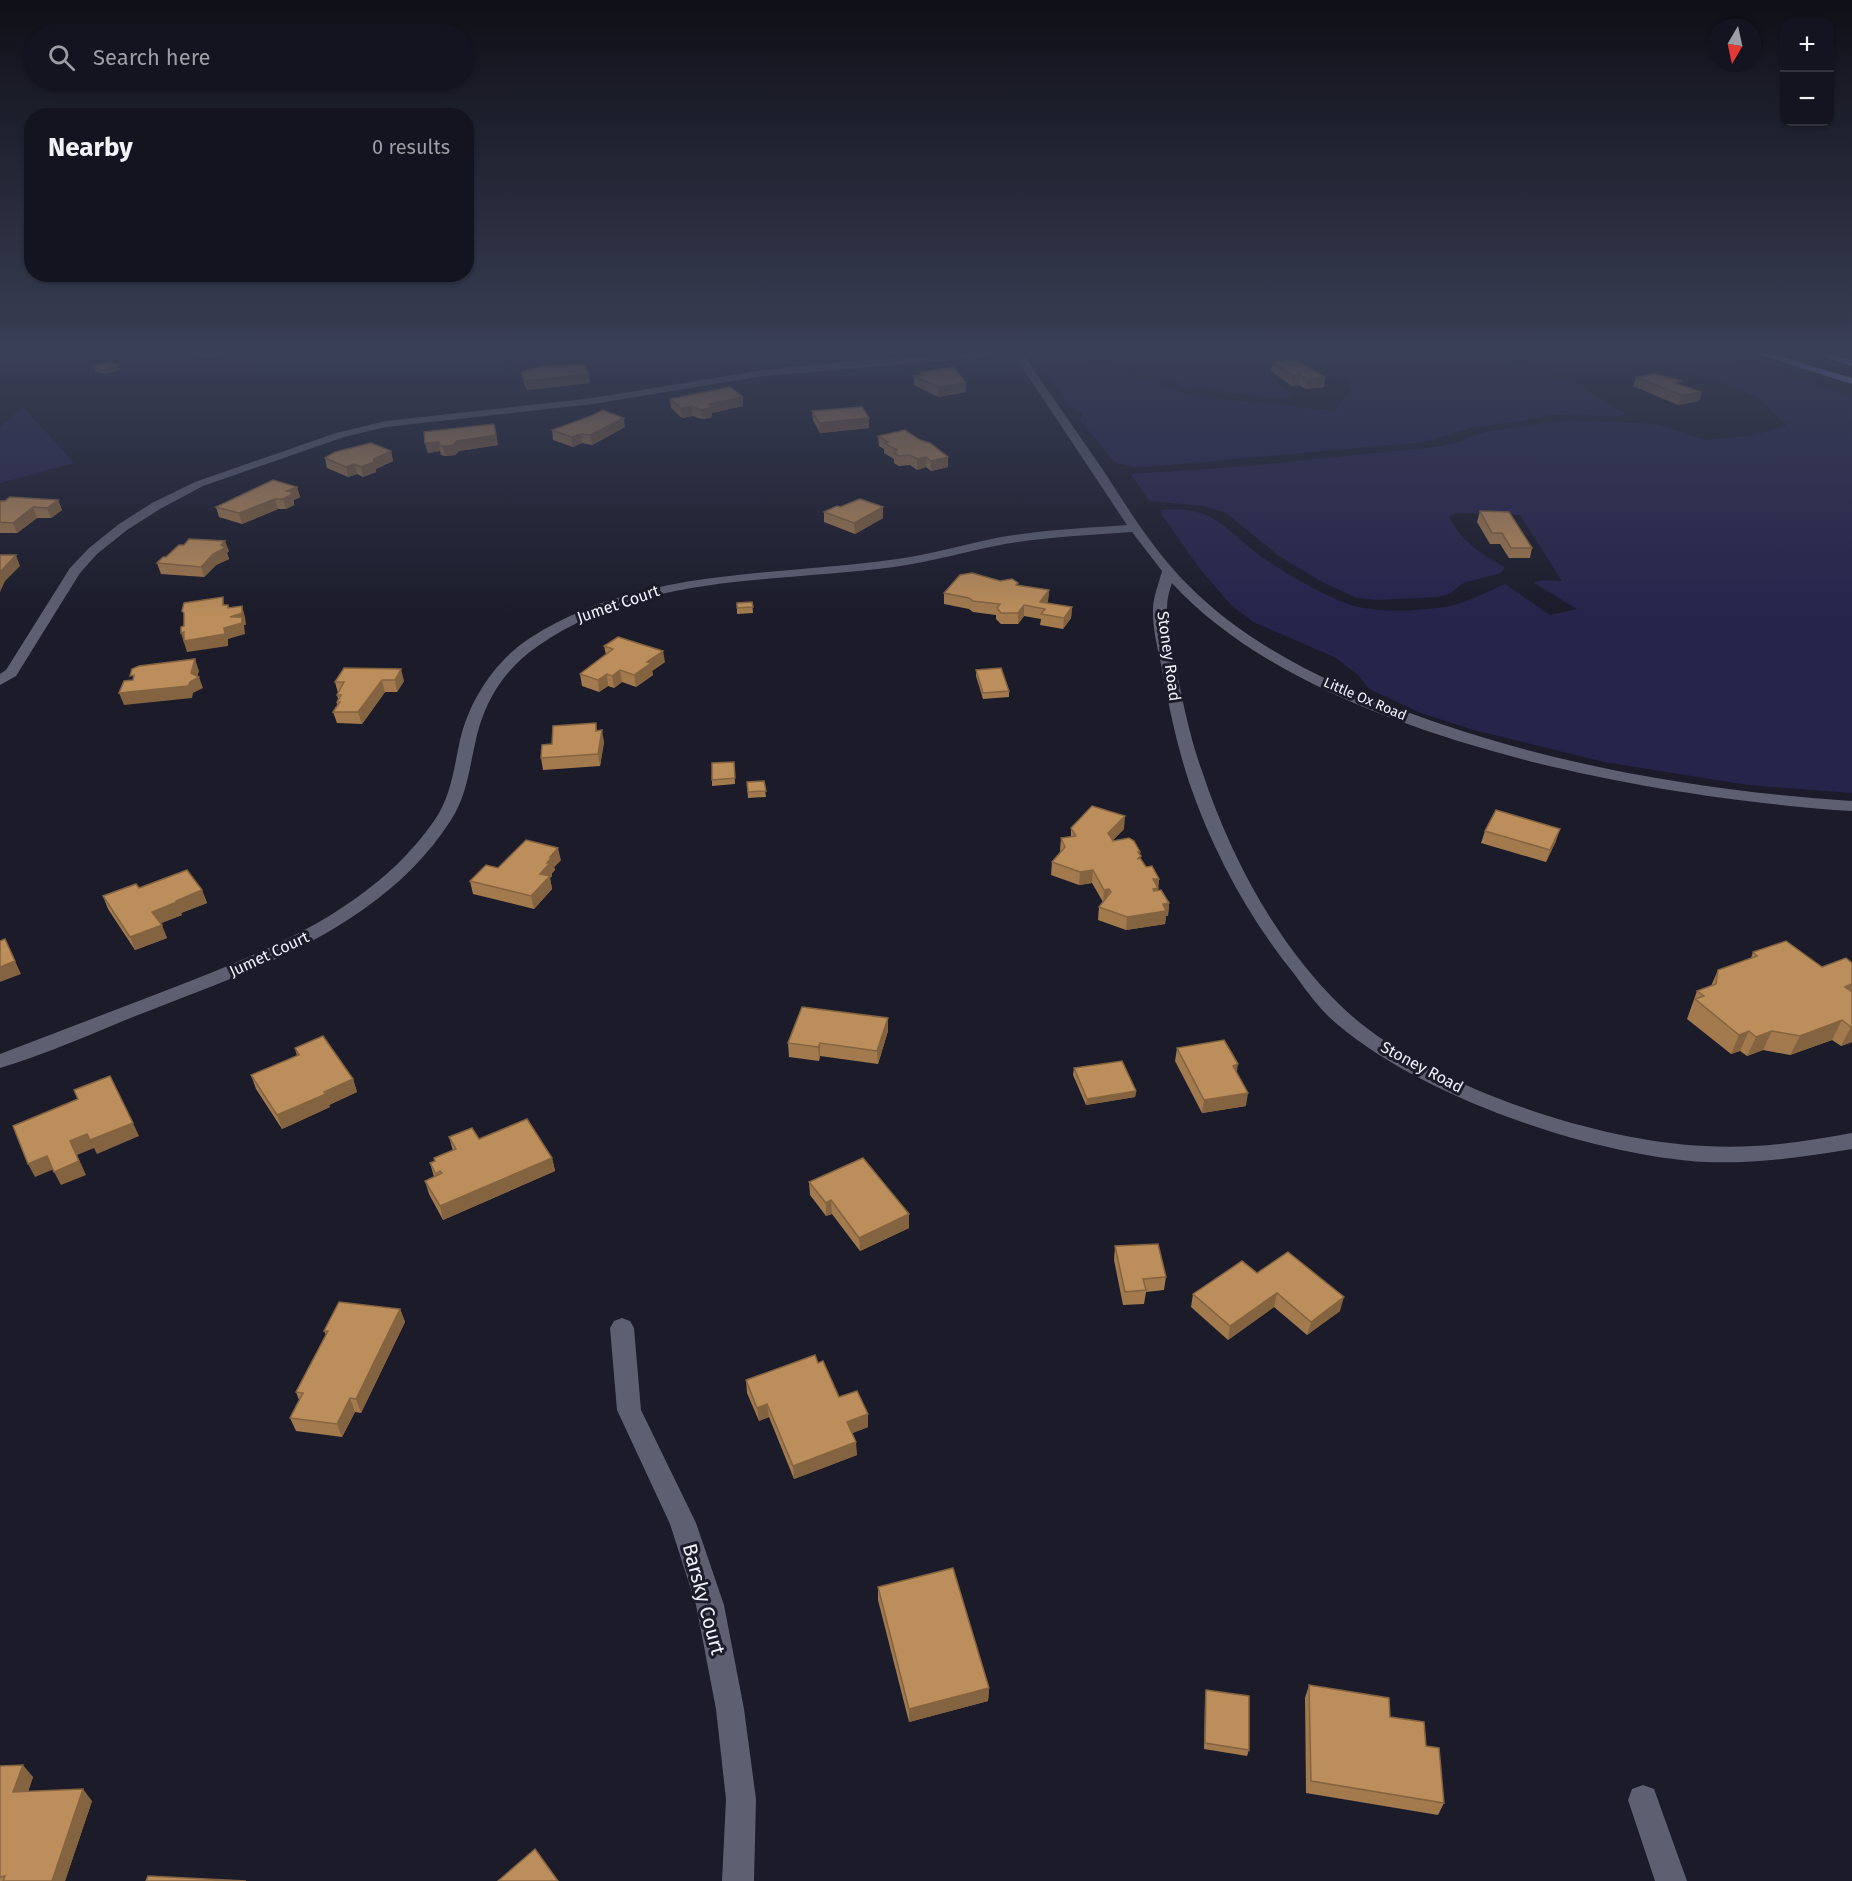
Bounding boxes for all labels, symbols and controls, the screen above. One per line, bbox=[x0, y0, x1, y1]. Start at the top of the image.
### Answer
north arrow bbox=[1708, 18, 1762, 72]
map controls bbox=[1780, 18, 1834, 126]
button: + bbox=[1780, 18, 1834, 72]
search box bbox=[24, 24, 474, 90]
icon: search bbox=[45, 41, 78, 74]
text: Search here bbox=[93, 44, 211, 71]
button: − bbox=[1780, 72, 1834, 126]
text: Nearby bbox=[48, 132, 133, 163]
text: 0 results bbox=[372, 135, 450, 159]
street label: Jumet Court bbox=[574, 581, 662, 627]
street label: Stoney Road bbox=[1153, 610, 1185, 702]
street label: Little Ox Road bbox=[1321, 674, 1409, 724]
street label: Jumet Court bbox=[226, 927, 312, 981]
street label: Stoney Road bbox=[1378, 1037, 1466, 1097]
street label: Barsky Court bbox=[678, 1541, 731, 1658]

